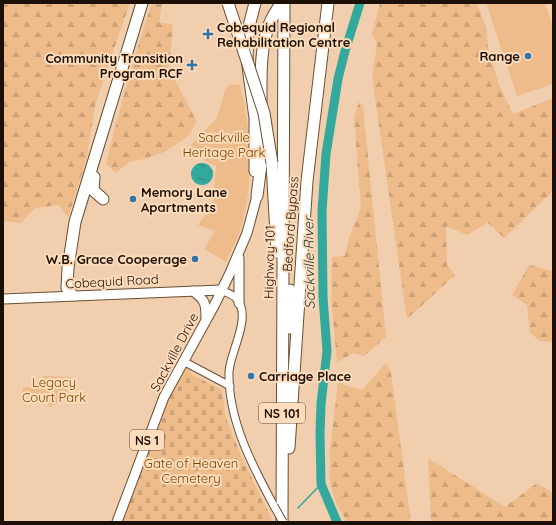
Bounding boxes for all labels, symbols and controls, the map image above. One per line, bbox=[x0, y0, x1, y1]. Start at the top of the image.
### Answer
place label: Cobequid Regional Rehabilitation Centre bbox=[217, 19, 351, 50]
marker: Cobequid Regional Rehabilitation Centre bbox=[202, 28, 214, 40]
place label: Range bbox=[479, 48, 520, 64]
place label: Community Transition Program RCF bbox=[45, 50, 183, 81]
marker: Range bbox=[523, 51, 533, 61]
marker: Community Transition Program RCF bbox=[186, 59, 198, 71]
park label: Sackville Heritage Park bbox=[182, 129, 266, 160]
street label: Bedford Bypass bbox=[279, 176, 301, 272]
place label: Memory Lane Apartments bbox=[141, 184, 228, 215]
marker: Memory Lane Apartments bbox=[128, 194, 138, 204]
water label: Sackville River bbox=[299, 215, 319, 309]
street label: Highway 101 bbox=[260, 225, 278, 299]
place label: W.B. Grace Cooperage bbox=[46, 251, 187, 267]
marker: W.B. Grace Cooperage bbox=[190, 254, 200, 264]
street label: Cobequid Road bbox=[65, 271, 159, 291]
street label: Sackville Drive bbox=[147, 310, 201, 394]
place label: Carriage Place bbox=[259, 368, 351, 384]
marker: Carriage Place bbox=[246, 371, 256, 381]
park label: Legacy Court Park bbox=[22, 374, 86, 405]
road number: NS 101 bbox=[259, 403, 305, 423]
road number: NS 1 bbox=[130, 430, 164, 450]
park label: Gate of Heaven Cemetery bbox=[144, 455, 238, 486]

